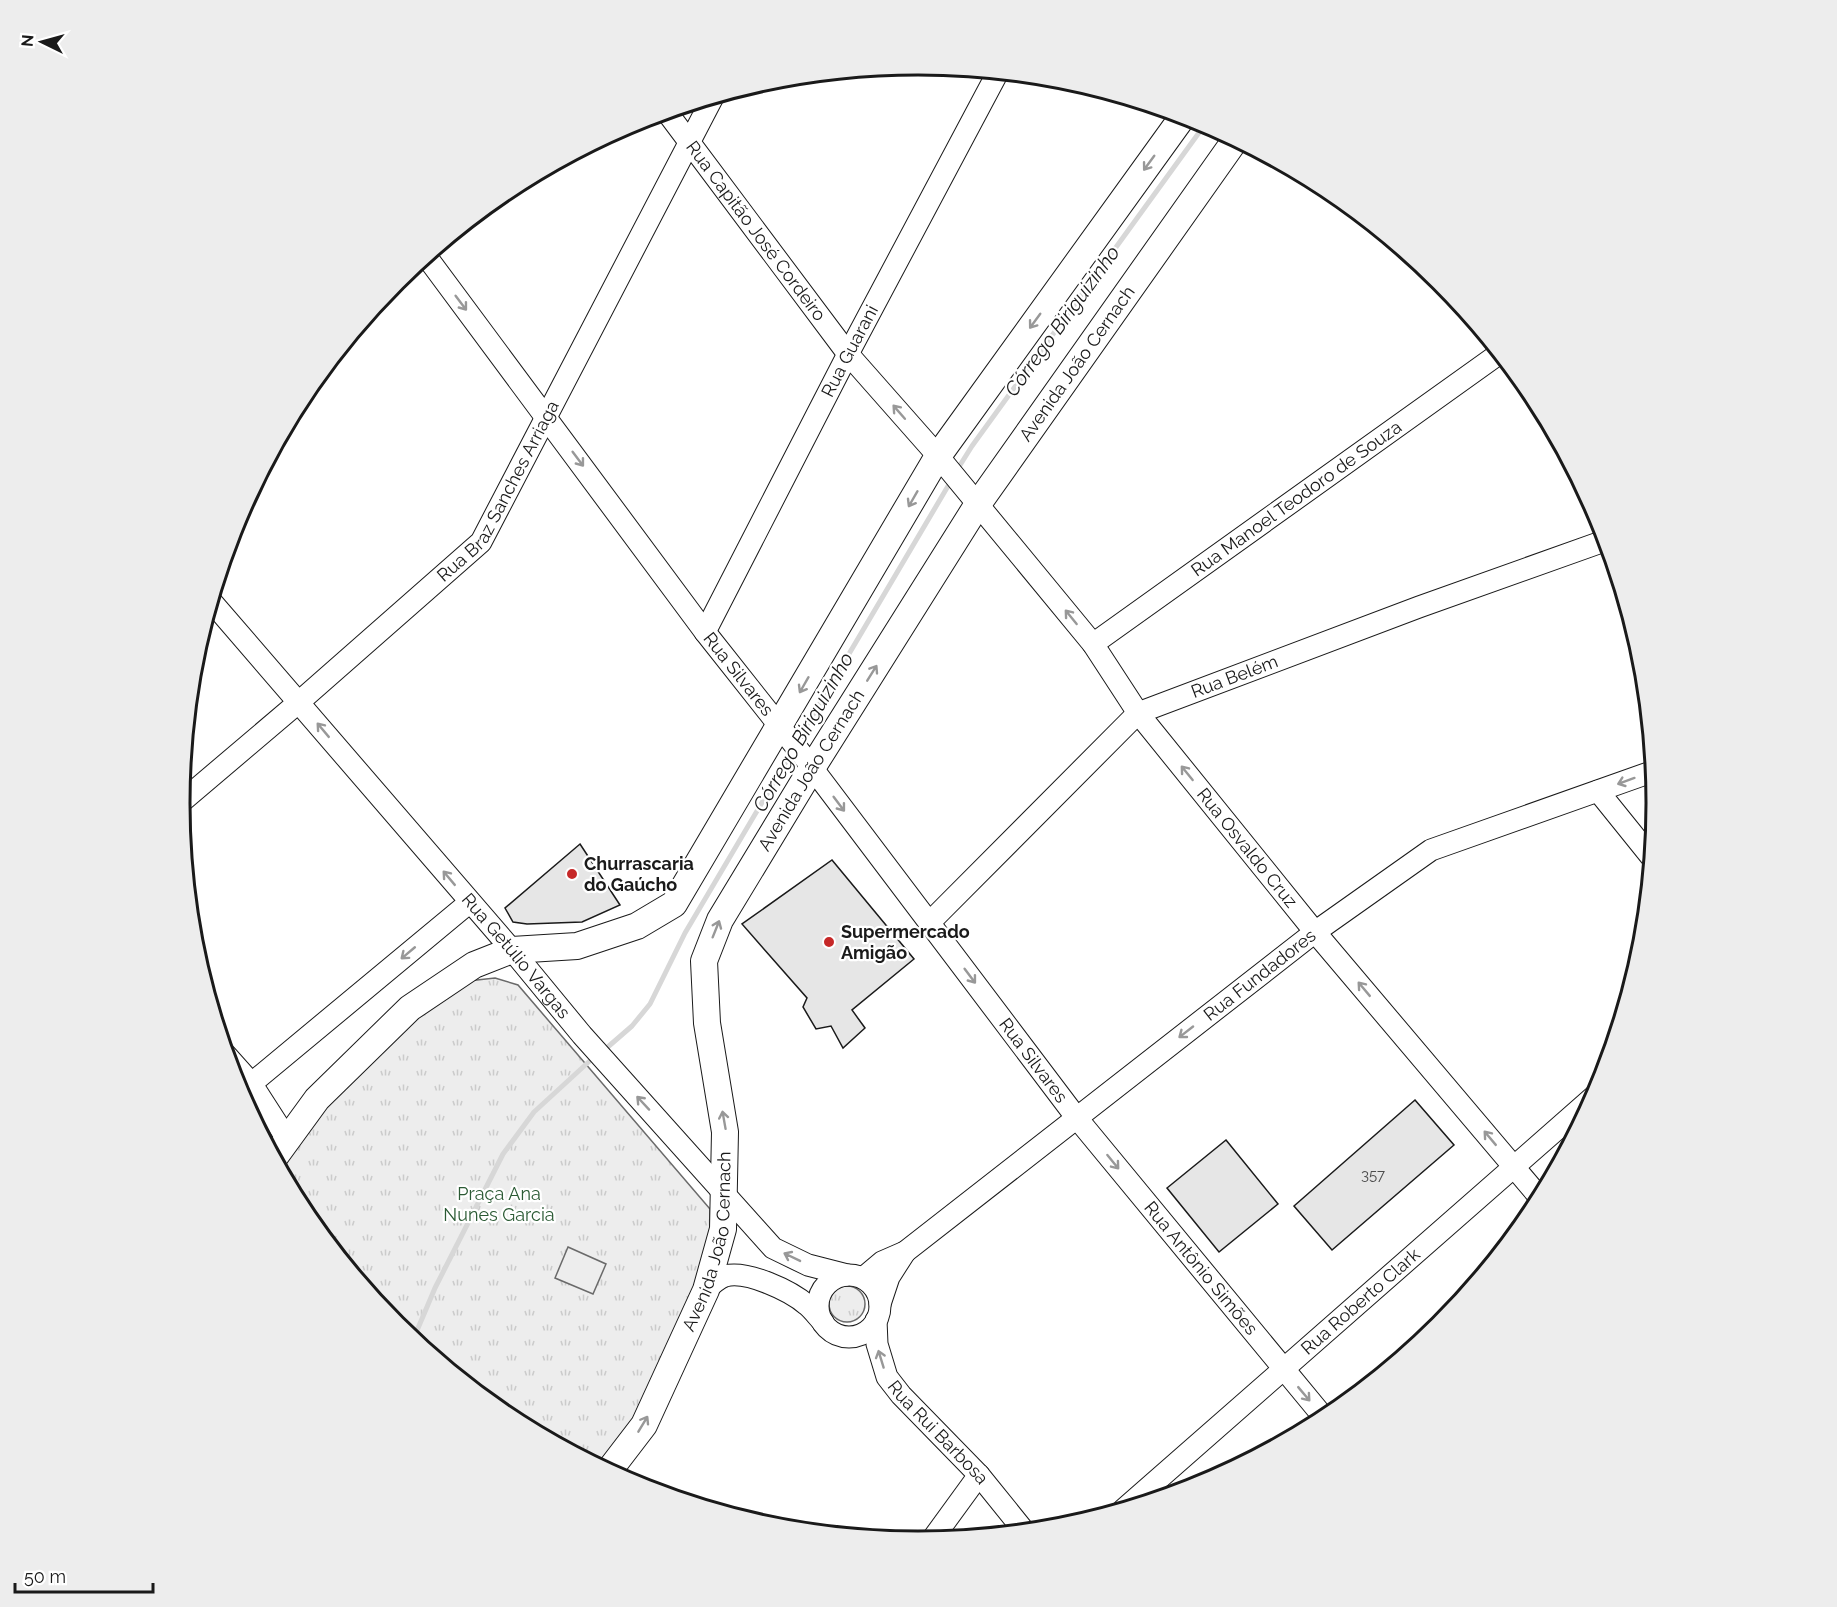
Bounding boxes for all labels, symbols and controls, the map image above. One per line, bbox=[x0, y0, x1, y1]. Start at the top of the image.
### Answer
north arrow bbox=[12, 12, 72, 72]
text: N bbox=[18, 34, 38, 48]
street label: Rua Capitão José Cordeiro bbox=[682, 137, 831, 325]
one-way arrow bbox=[1143, 154, 1156, 170]
water label: Córrego Biriguizinho bbox=[999, 241, 1125, 401]
street label: Avenida João Cernach bbox=[1015, 282, 1139, 445]
one-way arrow bbox=[454, 295, 467, 311]
street label: Rua Guarani bbox=[817, 301, 882, 400]
one-way arrow bbox=[1029, 313, 1042, 329]
street label: Rua Braz Sanches Arriaga bbox=[433, 397, 563, 586]
one-way arrow bbox=[892, 405, 906, 420]
street label: Rua Manoel Teodoro de Souza bbox=[1187, 416, 1405, 580]
one-way arrow bbox=[571, 451, 584, 467]
one-way arrow bbox=[907, 490, 919, 507]
one-way arrow bbox=[1064, 609, 1077, 625]
street label: Rua Silvares bbox=[699, 628, 778, 720]
water label: Córrego Biriguizinho bbox=[748, 648, 858, 816]
street label: Rua Belém bbox=[1188, 650, 1281, 702]
one-way arrow bbox=[866, 665, 878, 682]
one-way arrow bbox=[798, 676, 810, 693]
street label: Avenida João Cernach bbox=[753, 686, 869, 854]
one-way arrow bbox=[316, 723, 330, 738]
one-way arrow bbox=[1180, 766, 1193, 782]
one-way arrow bbox=[1617, 776, 1636, 787]
street label: Rua Osvaldo Cruz bbox=[1193, 783, 1302, 912]
one-way arrow bbox=[833, 795, 846, 811]
place label: Churrascaria do Gaúcho bbox=[584, 853, 694, 895]
marker: Churrascaria do Gaúcho bbox=[565, 867, 579, 881]
one-way arrow bbox=[442, 871, 456, 886]
street label: Rua Getúlio Vargas bbox=[458, 889, 575, 1023]
one-way arrow bbox=[712, 920, 723, 939]
place label: Supermercado Amigão bbox=[841, 921, 970, 963]
street label: Rua Fundadores bbox=[1199, 924, 1320, 1025]
marker: Supermercado Amigão bbox=[822, 935, 836, 949]
one-way arrow bbox=[401, 946, 417, 959]
one-way arrow bbox=[964, 967, 976, 983]
one-way arrow bbox=[1357, 982, 1371, 997]
street label: Rua Silvares bbox=[995, 1014, 1073, 1107]
one-way arrow bbox=[1178, 1026, 1194, 1039]
one-way arrow bbox=[636, 1096, 650, 1111]
one-way arrow bbox=[718, 1111, 729, 1131]
one-way arrow bbox=[1483, 1131, 1497, 1146]
street label: Avenida João Cernach bbox=[677, 1151, 735, 1335]
one-way arrow bbox=[1107, 1154, 1120, 1170]
house number: 357 bbox=[1361, 1166, 1385, 1184]
park label: Praça Ana Nunes Garcia bbox=[443, 1183, 555, 1225]
street label: Rua Antônio Simões bbox=[1140, 1197, 1262, 1339]
street label: Rua Roberto Clark bbox=[1296, 1243, 1424, 1359]
one-way arrow bbox=[783, 1251, 801, 1263]
one-way arrow bbox=[875, 1350, 886, 1369]
street label: Rua Rui Barbosa bbox=[884, 1376, 993, 1488]
one-way arrow bbox=[1297, 1386, 1311, 1401]
one-way arrow bbox=[636, 1416, 649, 1433]
scale bar bbox=[15, 1556, 153, 1594]
text: 50 m bbox=[24, 1566, 66, 1587]

